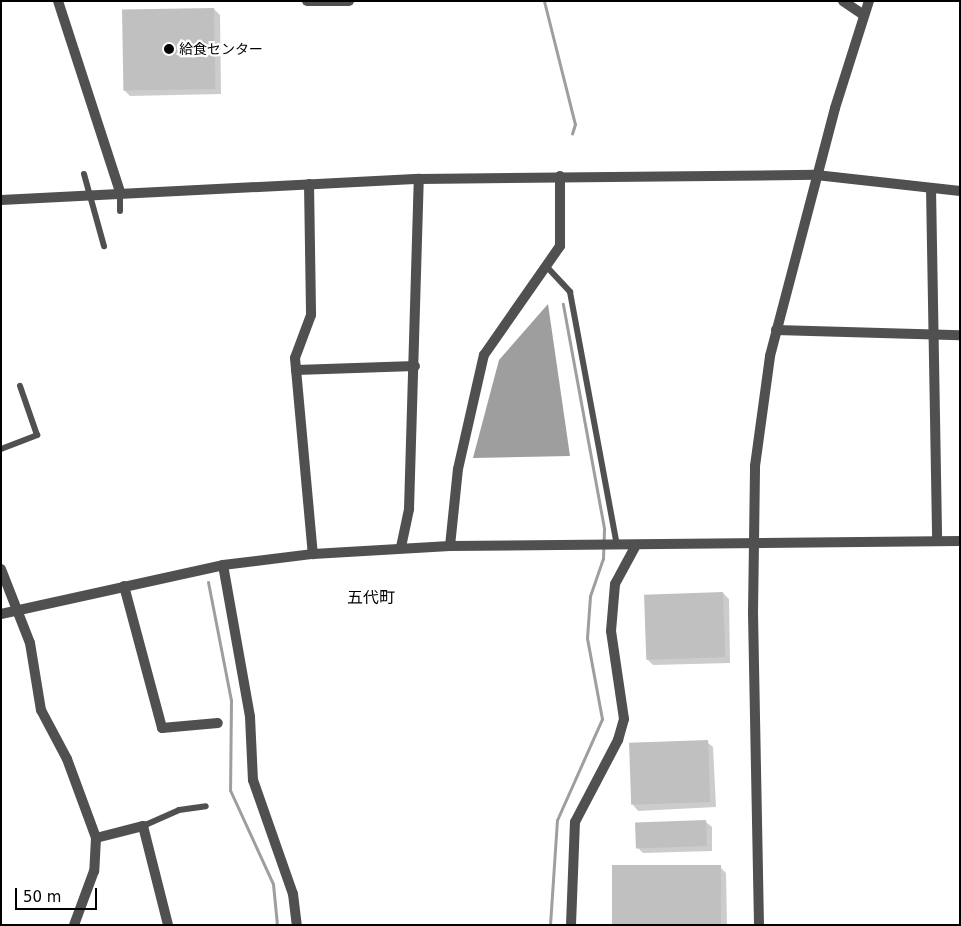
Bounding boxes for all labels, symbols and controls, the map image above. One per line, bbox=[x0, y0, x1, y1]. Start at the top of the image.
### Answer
place label: 給食センター bbox=[179, 41, 263, 57]
marker: 給食センター bbox=[163, 43, 175, 55]
district label: 五代町 bbox=[347, 588, 395, 608]
scale bar bbox=[18, 878, 100, 910]
text: 50 m bbox=[23, 888, 61, 906]

